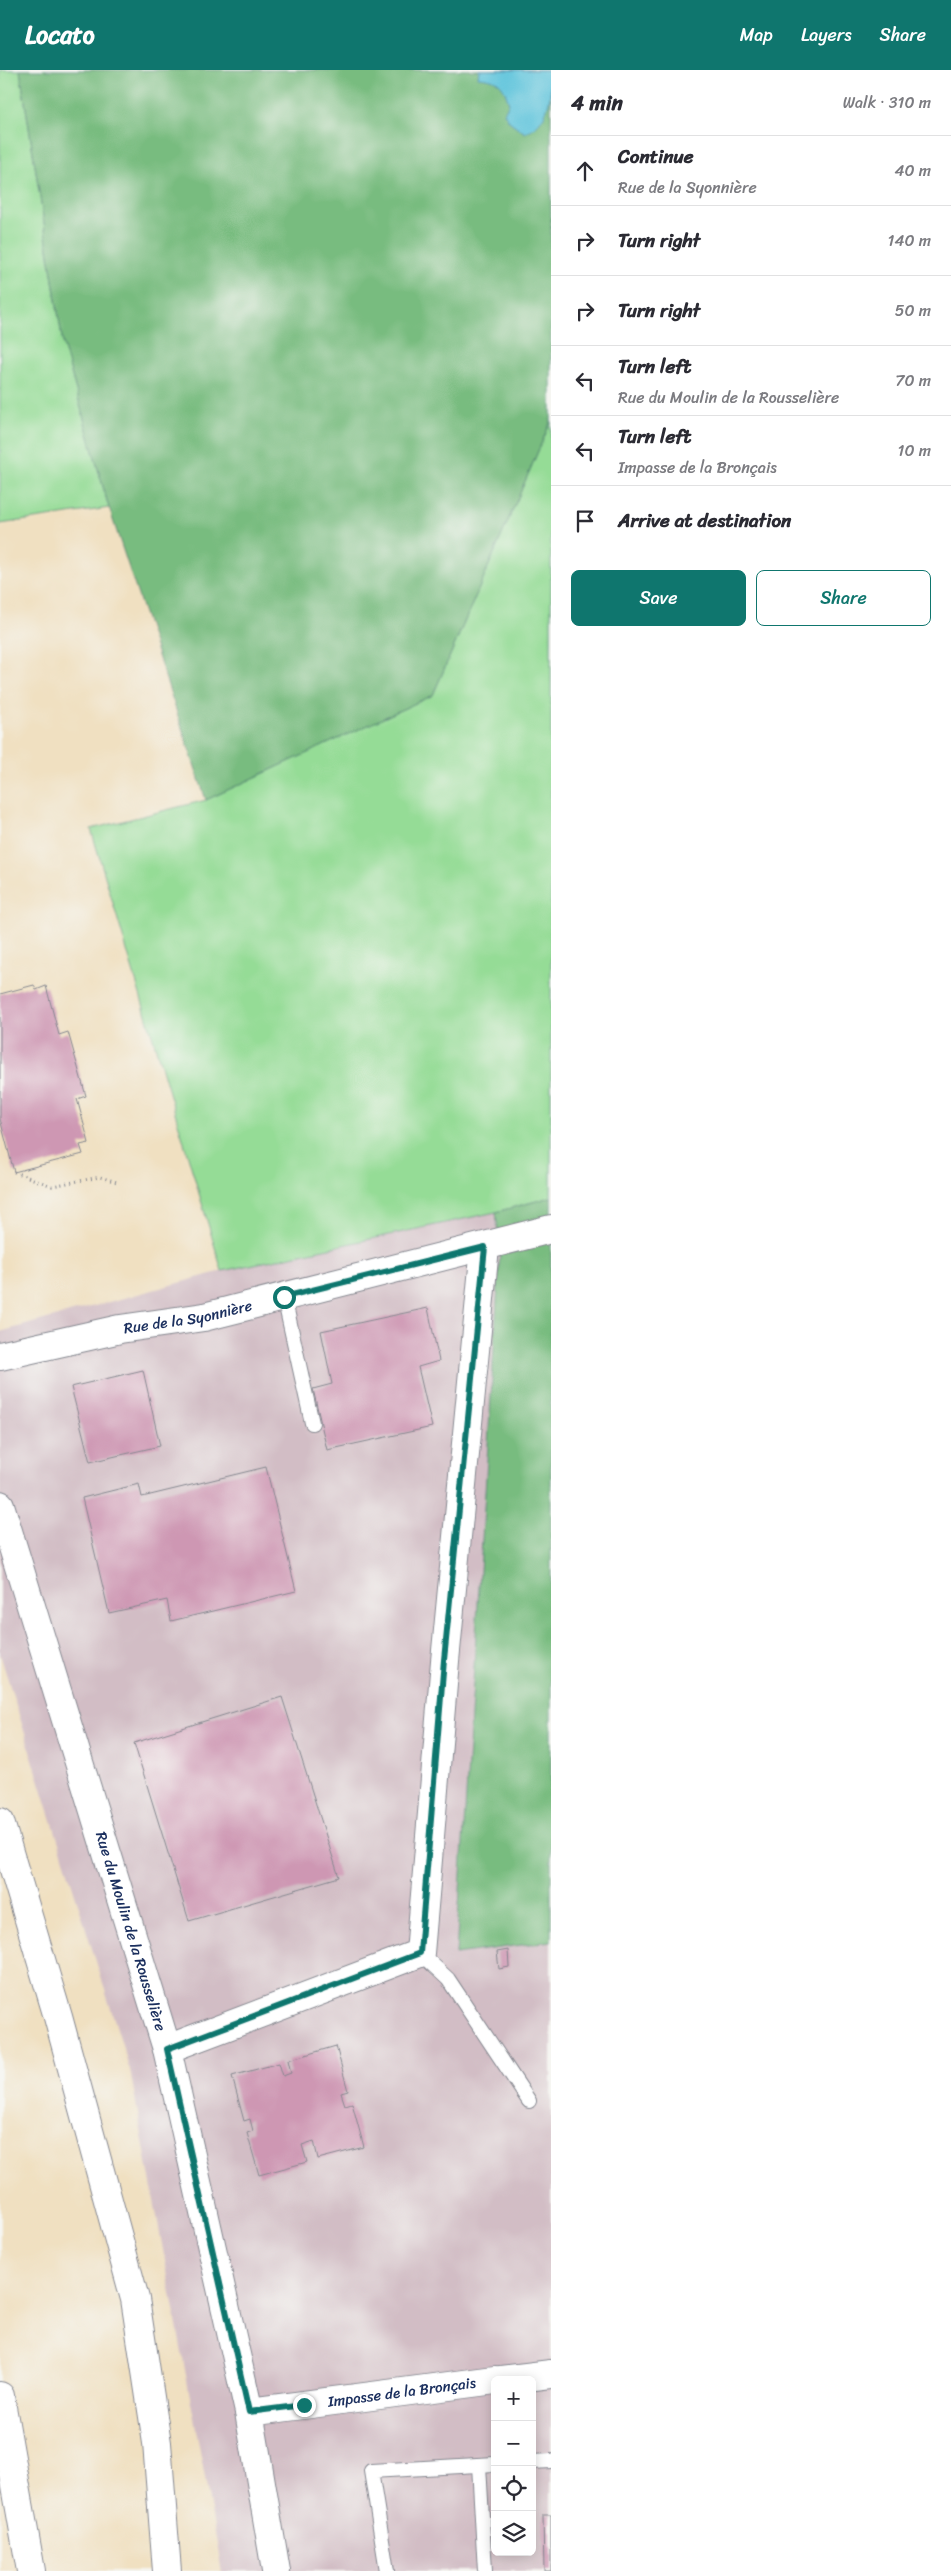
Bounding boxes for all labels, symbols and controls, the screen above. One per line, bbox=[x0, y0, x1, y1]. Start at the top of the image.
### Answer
text: Locato bbox=[25, 14, 95, 56]
text: Map bbox=[740, 19, 773, 51]
text: Layers bbox=[801, 19, 852, 51]
text: Share bbox=[880, 19, 926, 51]
text: 4 min bbox=[571, 84, 623, 122]
text: Walk · 310 m bbox=[843, 88, 931, 117]
text: Continue bbox=[618, 140, 694, 173]
text: 40 m bbox=[894, 156, 931, 185]
icon: ahead bbox=[571, 157, 599, 185]
text: Rue de la Syonnière bbox=[618, 173, 757, 202]
text: Turn right bbox=[618, 224, 700, 257]
text: 140 m bbox=[888, 226, 931, 255]
icon: right bbox=[571, 227, 599, 255]
text: Turn right bbox=[618, 294, 700, 327]
text: 50 m bbox=[895, 296, 931, 325]
icon: right bbox=[571, 297, 599, 325]
text: Turn left bbox=[618, 350, 691, 383]
text: 70 m bbox=[895, 366, 931, 395]
icon: left bbox=[571, 367, 599, 395]
text: Rue du Moulin de la Rousselière bbox=[618, 383, 839, 412]
text: Turn left bbox=[618, 420, 691, 453]
text: 10 m bbox=[898, 436, 931, 465]
icon: left bbox=[571, 437, 599, 465]
text: Impasse de la Bronçais bbox=[618, 453, 777, 482]
text: Arrive at destination bbox=[618, 504, 791, 537]
icon: arrive bbox=[571, 507, 599, 535]
button: Save bbox=[571, 570, 746, 626]
button: Share bbox=[756, 570, 931, 626]
route start bbox=[273, 1286, 296, 1309]
street label: Rue de la Syonnière bbox=[122, 1292, 255, 1341]
street label: Rue du Moulin de la Rousselière bbox=[88, 1828, 174, 2035]
street label: Impasse de la Bronçais bbox=[325, 2370, 478, 2415]
map controls bbox=[491, 2376, 536, 2556]
button: + bbox=[491, 2376, 536, 2421]
route end bbox=[293, 2394, 316, 2417]
button: − bbox=[491, 2421, 536, 2466]
button: locate bbox=[491, 2466, 536, 2511]
button: layers bbox=[491, 2511, 536, 2556]

